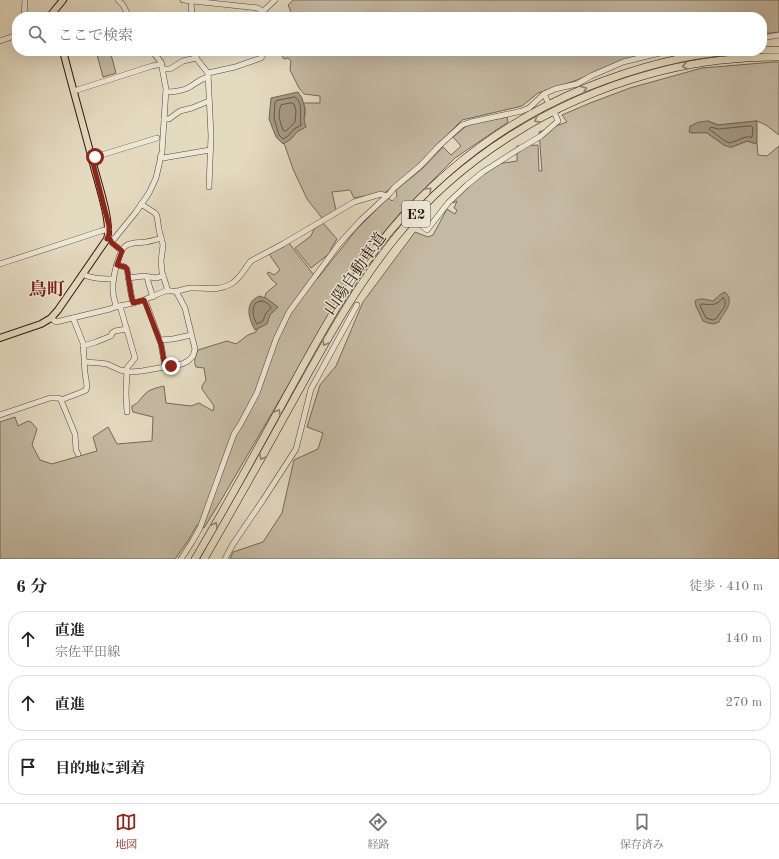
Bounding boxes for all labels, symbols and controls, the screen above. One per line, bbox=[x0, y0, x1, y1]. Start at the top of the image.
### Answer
search box bbox=[12, 12, 767, 56]
icon: search bbox=[26, 23, 48, 45]
text: ここで検索 bbox=[58, 29, 133, 44]
one-way arrow bbox=[681, 61, 688, 70]
one-way arrow bbox=[581, 85, 588, 93]
one-way arrow bbox=[534, 116, 541, 123]
route start bbox=[86, 148, 104, 166]
one-way arrow bbox=[425, 187, 432, 195]
road number: E2 bbox=[402, 201, 430, 227]
street label: 山陽自動車道 bbox=[320, 229, 390, 318]
district label: 鳥町 bbox=[29, 279, 65, 299]
one-way arrow bbox=[322, 339, 329, 346]
route end bbox=[162, 357, 180, 375]
one-way arrow bbox=[273, 409, 280, 416]
one-way arrow bbox=[260, 453, 267, 460]
one-way arrow bbox=[210, 522, 217, 529]
text: 6 分 bbox=[16, 579, 48, 596]
text: 徒歩 · 410 m bbox=[689, 580, 763, 593]
text: 直進 bbox=[55, 624, 85, 639]
icon: ahead bbox=[17, 628, 39, 650]
text: 140 m bbox=[725, 632, 762, 645]
text: 宗佐平田線 bbox=[55, 646, 120, 659]
icon: ahead bbox=[17, 692, 39, 714]
text: 270 m bbox=[725, 696, 762, 709]
text: 直進 bbox=[55, 698, 85, 713]
icon: arrive bbox=[17, 756, 39, 778]
text: 目的地に到着 bbox=[55, 762, 145, 777]
tab: 地図 bbox=[115, 811, 137, 853]
tab: 経路 bbox=[367, 811, 389, 853]
tab: 保存済み bbox=[620, 811, 664, 853]

